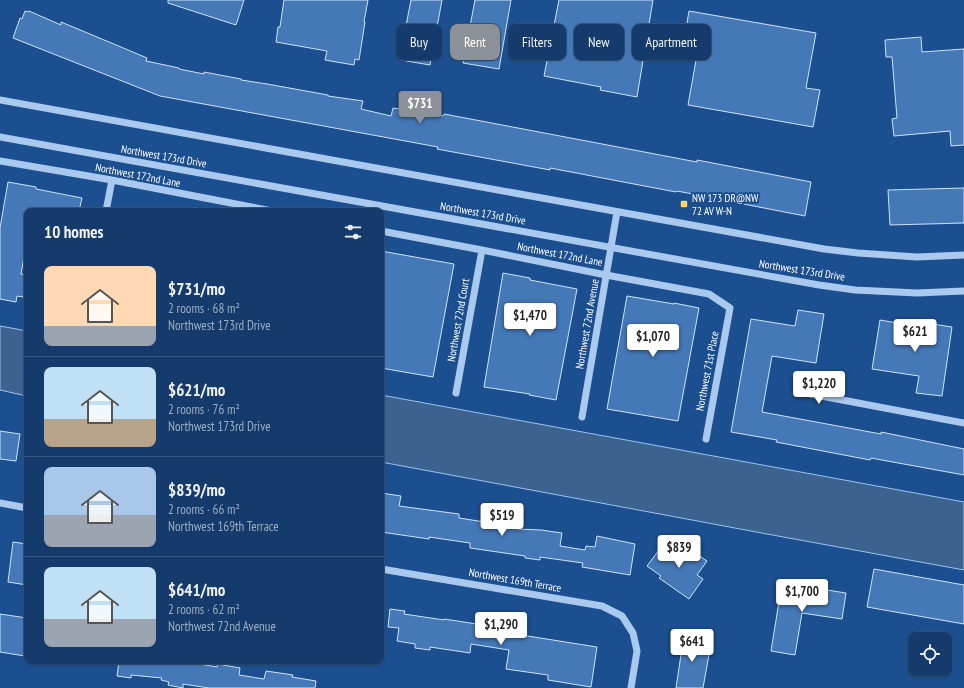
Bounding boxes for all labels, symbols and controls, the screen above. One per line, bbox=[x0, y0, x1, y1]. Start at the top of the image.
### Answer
chip: Buy bbox=[396, 24, 442, 60]
chip: Rent bbox=[450, 24, 500, 60]
chip: Filters bbox=[508, 24, 566, 60]
chip: New bbox=[574, 24, 624, 60]
chip: Apartment bbox=[632, 24, 711, 60]
pin: $731 bbox=[396, 91, 444, 125]
text: $731 bbox=[408, 95, 432, 112]
street label: Northwest 173rd Drive bbox=[120, 142, 208, 171]
street label: Northwest 172nd Lane bbox=[94, 160, 182, 190]
place label: NW 173 DR@NW 72 AV W-N bbox=[692, 191, 759, 218]
street label: Northwest 173rd Drive bbox=[439, 199, 527, 228]
marker: NW 173 DR@NW 72 AV W-N bbox=[679, 199, 689, 209]
text: 10 homes bbox=[44, 221, 103, 243]
icon: filters bbox=[342, 221, 364, 243]
street label: Northwest 172nd Lane bbox=[516, 239, 604, 269]
street label: Northwest 173rd Drive bbox=[758, 256, 846, 284]
street label: Northwest 72nd Court bbox=[444, 277, 472, 363]
street label: Northwest 72nd Avenue bbox=[572, 277, 602, 370]
text: $731/mo bbox=[168, 278, 225, 300]
icon: home bbox=[76, 282, 124, 330]
text: 2 rooms · 68 m² bbox=[168, 300, 240, 317]
pin: $1,470 bbox=[497, 303, 563, 337]
text: $1,470 bbox=[513, 307, 547, 324]
text: Northwest 173rd Drive bbox=[168, 317, 271, 334]
pin: $621 bbox=[891, 319, 939, 353]
text: $621 bbox=[903, 323, 927, 340]
pin: $1,070 bbox=[620, 324, 686, 358]
text: $1,070 bbox=[636, 328, 670, 345]
street label: Northwest 71st Place bbox=[692, 329, 722, 412]
pin: $1,220 bbox=[786, 371, 852, 405]
text: $1,220 bbox=[802, 375, 836, 392]
text: $621/mo bbox=[168, 379, 225, 401]
icon: home bbox=[76, 383, 124, 431]
text: 2 rooms · 76 m² bbox=[168, 401, 240, 418]
text: Northwest 173rd Drive bbox=[168, 418, 271, 435]
text: $839/mo bbox=[168, 479, 225, 501]
icon: home bbox=[76, 483, 124, 531]
text: 2 rooms · 66 m² bbox=[168, 501, 240, 518]
pin: $519 bbox=[478, 503, 526, 537]
text: $519 bbox=[490, 507, 514, 524]
text: Northwest 169th Terrace bbox=[168, 518, 279, 535]
pin: $839 bbox=[655, 535, 703, 569]
text: $839 bbox=[667, 539, 691, 556]
street label: Northwest 169th Terrace bbox=[468, 565, 563, 595]
text: $641/mo bbox=[168, 579, 225, 601]
pin: $1,700 bbox=[769, 579, 835, 613]
icon: home bbox=[76, 583, 124, 631]
text: $1,700 bbox=[785, 583, 819, 600]
text: 2 rooms · 62 m² bbox=[168, 601, 240, 618]
pin: $1,290 bbox=[468, 612, 534, 646]
text: $1,290 bbox=[484, 616, 518, 633]
text: Northwest 72nd Avenue bbox=[168, 618, 276, 635]
pin: $641 bbox=[668, 629, 716, 663]
map controls bbox=[908, 632, 952, 676]
button: locate bbox=[908, 632, 952, 676]
text: $641 bbox=[680, 633, 704, 650]

